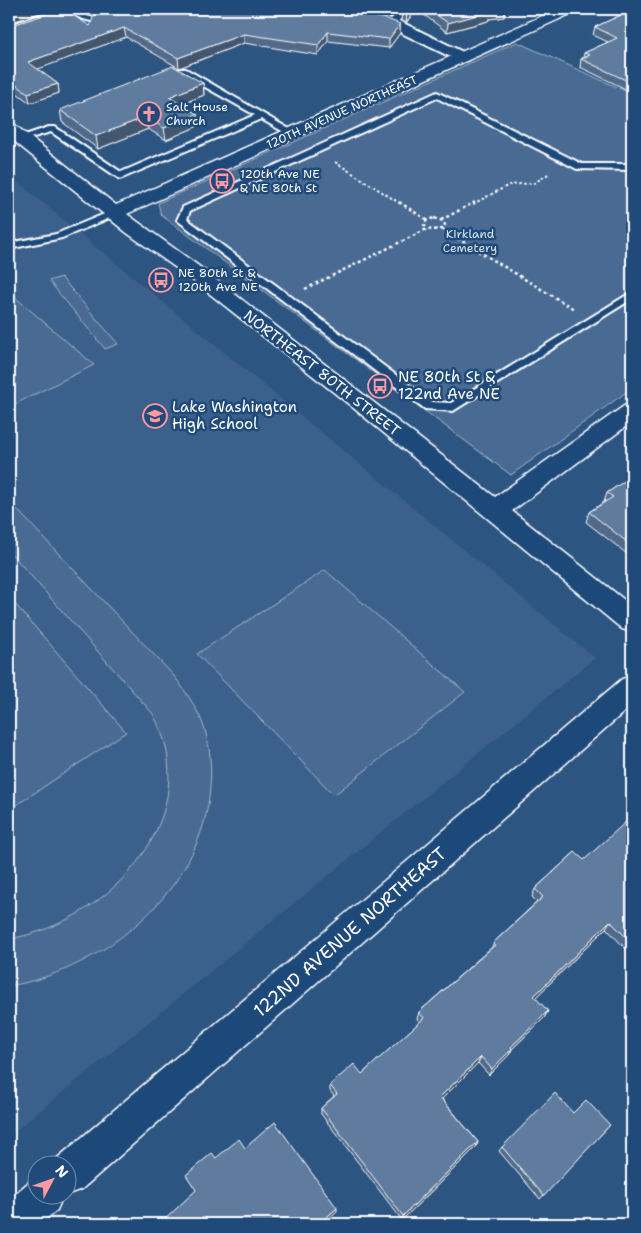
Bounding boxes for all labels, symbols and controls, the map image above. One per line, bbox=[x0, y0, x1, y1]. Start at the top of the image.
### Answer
street label: 120TH AVENUE NORTHEAST bbox=[264, 71, 421, 153]
place label: Salt House Church bbox=[166, 99, 228, 129]
church icon: Salt House Church bbox=[136, 101, 162, 127]
place label: 120th Ave NE & NE 80th St bbox=[240, 166, 320, 196]
bus stop icon: 120th Ave NE & NE 80th St bbox=[209, 168, 235, 194]
park label: Kirkland Cemetery bbox=[443, 226, 497, 256]
place label: NE 80th St & 120th Ave NE bbox=[178, 265, 258, 295]
bus stop icon: NE 80th St & 120th Ave NE bbox=[148, 267, 174, 293]
street label: NORTHEAST 80TH STREET bbox=[239, 305, 405, 441]
place label: NE 80th St & 122nd Ave NE bbox=[398, 367, 500, 404]
bus stop icon: NE 80th St & 122nd Ave NE bbox=[367, 373, 393, 399]
place label: Lake Washington High School bbox=[172, 397, 297, 434]
school or university icon: Lake Washington High School bbox=[142, 403, 168, 429]
street label: 122ND AVENUE NORTHEAST bbox=[248, 842, 452, 1022]
north arrow bbox=[28, 1156, 78, 1206]
text: N bbox=[51, 1161, 72, 1182]

